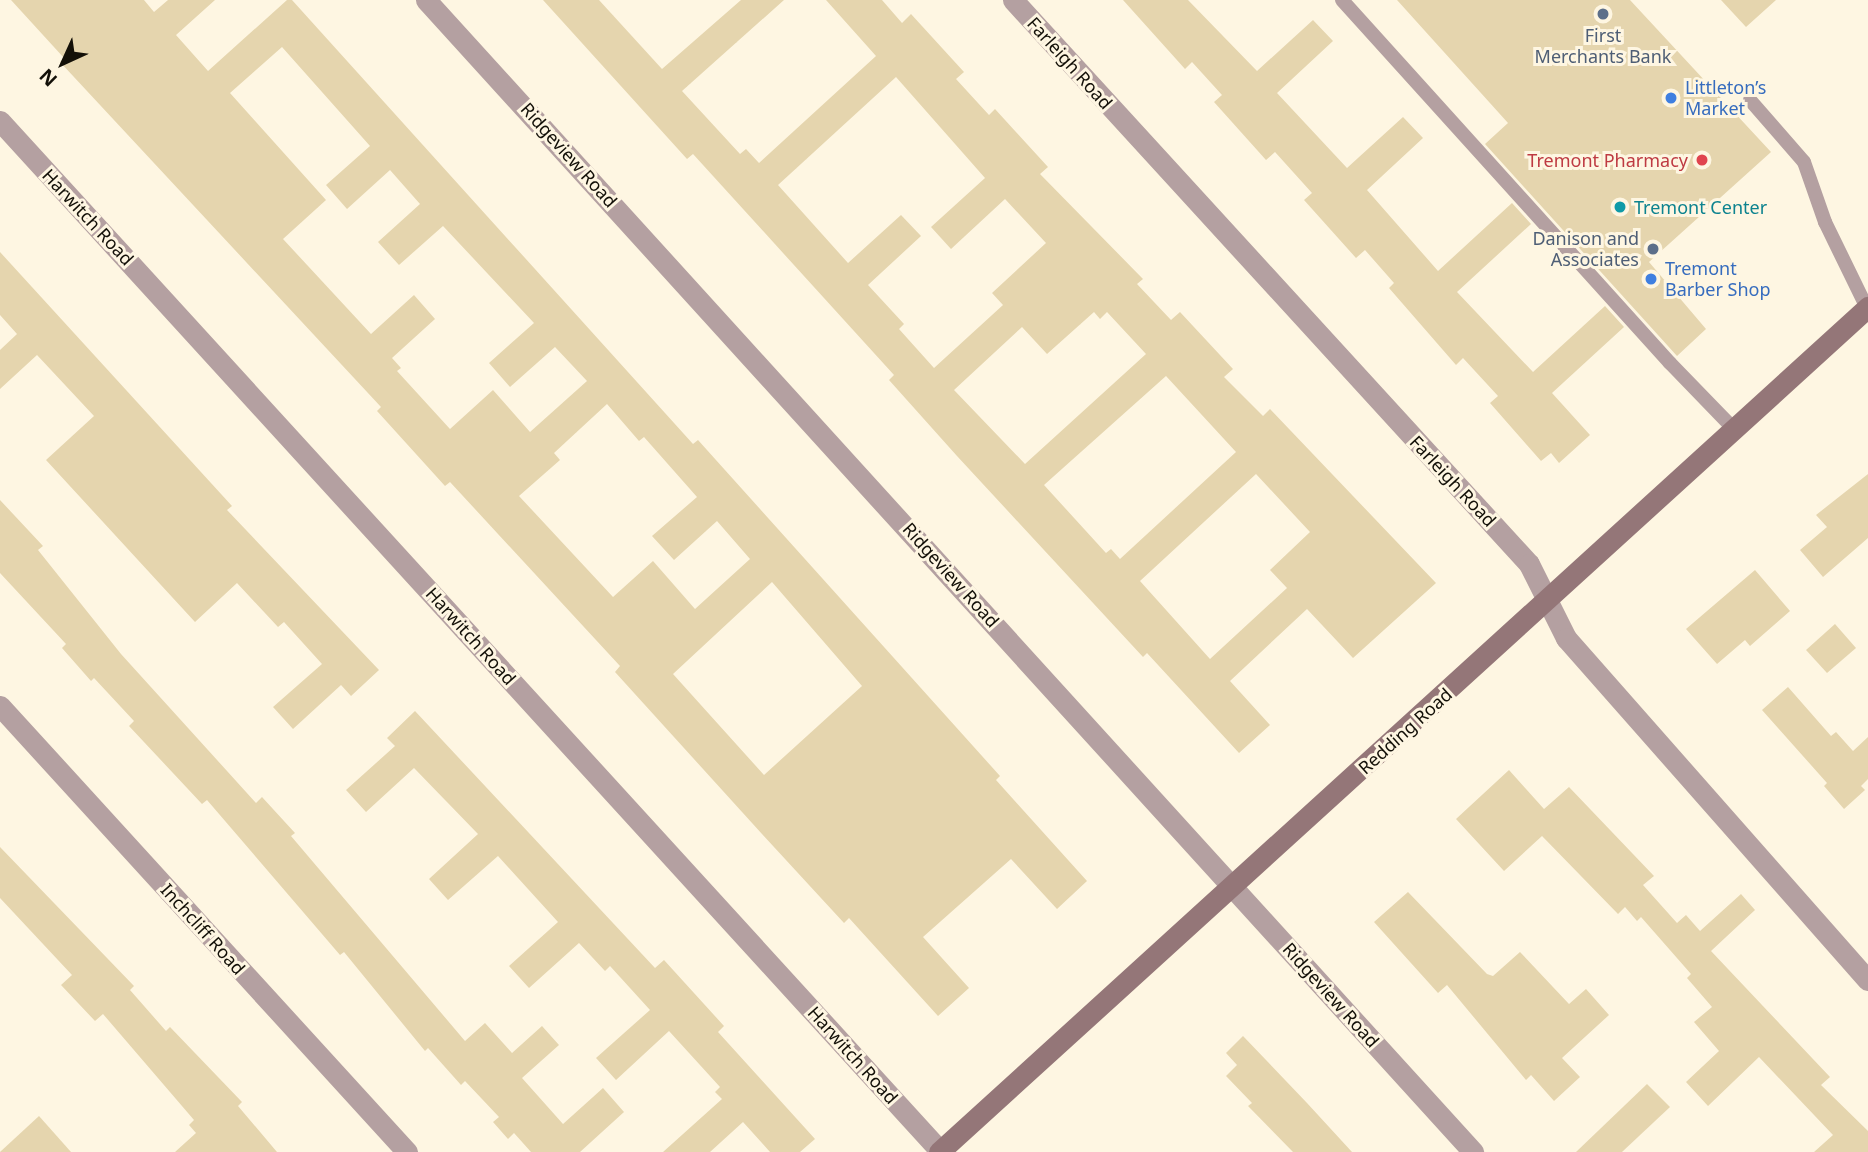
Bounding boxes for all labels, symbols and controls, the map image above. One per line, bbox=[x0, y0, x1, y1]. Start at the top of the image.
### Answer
marker: First Merchants Bank bbox=[1595, 6, 1611, 22]
street label: Farleigh Road bbox=[1023, 13, 1117, 113]
place label: First Merchants Bank bbox=[1535, 25, 1671, 68]
north arrow bbox=[28, 28, 98, 98]
text: N bbox=[34, 63, 63, 93]
place label: Littleton’s Market bbox=[1685, 77, 1766, 119]
marker: Littleton’s Market bbox=[1663, 90, 1679, 106]
street label: Ridgeview Road bbox=[516, 98, 622, 212]
place label: Tremont Pharmacy bbox=[1527, 149, 1688, 171]
marker: Tremont Pharmacy bbox=[1694, 152, 1710, 168]
street label: Harwitch Road bbox=[38, 164, 138, 270]
place label: Tremont Center bbox=[1634, 196, 1767, 218]
marker: Tremont Center bbox=[1612, 199, 1628, 215]
place label: Danison and Associates bbox=[1532, 228, 1639, 270]
marker: Danison and Associates bbox=[1645, 241, 1661, 257]
place label: Tremont Barber Shop bbox=[1665, 258, 1771, 300]
marker: Tremont Barber Shop bbox=[1643, 271, 1659, 287]
street label: Farleigh Road bbox=[1405, 431, 1501, 531]
street label: Ridgeview Road bbox=[898, 518, 1004, 632]
street label: Harwitch Road bbox=[422, 583, 520, 689]
street label: Redding Road bbox=[1354, 683, 1456, 779]
street label: Inchcliff Road bbox=[156, 879, 250, 979]
street label: Ridgeview Road bbox=[1278, 938, 1384, 1052]
street label: Harwitch Road bbox=[804, 1002, 902, 1108]

